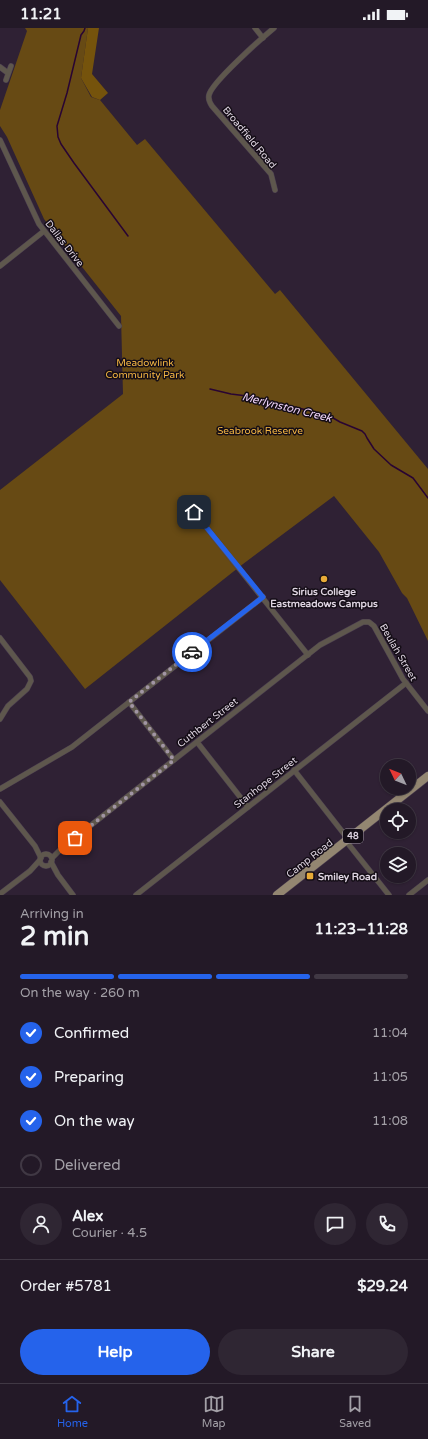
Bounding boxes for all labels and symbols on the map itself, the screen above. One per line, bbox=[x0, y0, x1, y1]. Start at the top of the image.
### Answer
street label: Broadfield Road bbox=[220, 104, 279, 171]
street label: Dallas Drive bbox=[42, 218, 86, 270]
park label: Meadowlink Community Park bbox=[106, 357, 185, 381]
water label: Merlynston Creek bbox=[241, 390, 334, 425]
park label: Seabrook Reserve bbox=[217, 425, 303, 437]
pin bbox=[177, 495, 211, 529]
marker: Sirius College Eastmeadows Campus bbox=[319, 574, 329, 584]
place label: Sirius College Eastmeadows Campus bbox=[270, 586, 378, 610]
street label: Beulah Street bbox=[377, 622, 419, 683]
courier bbox=[172, 632, 212, 672]
street label: Cuthbert Street bbox=[175, 695, 240, 750]
street label: Stanhope Street bbox=[232, 754, 300, 811]
north arrow bbox=[380, 759, 416, 795]
pin bbox=[58, 821, 92, 855]
road number: 48 bbox=[343, 829, 363, 843]
street label: Camp Road bbox=[284, 837, 335, 881]
marker: Smiley Road bbox=[305, 871, 315, 881]
place label: Smiley Road bbox=[318, 871, 377, 883]

